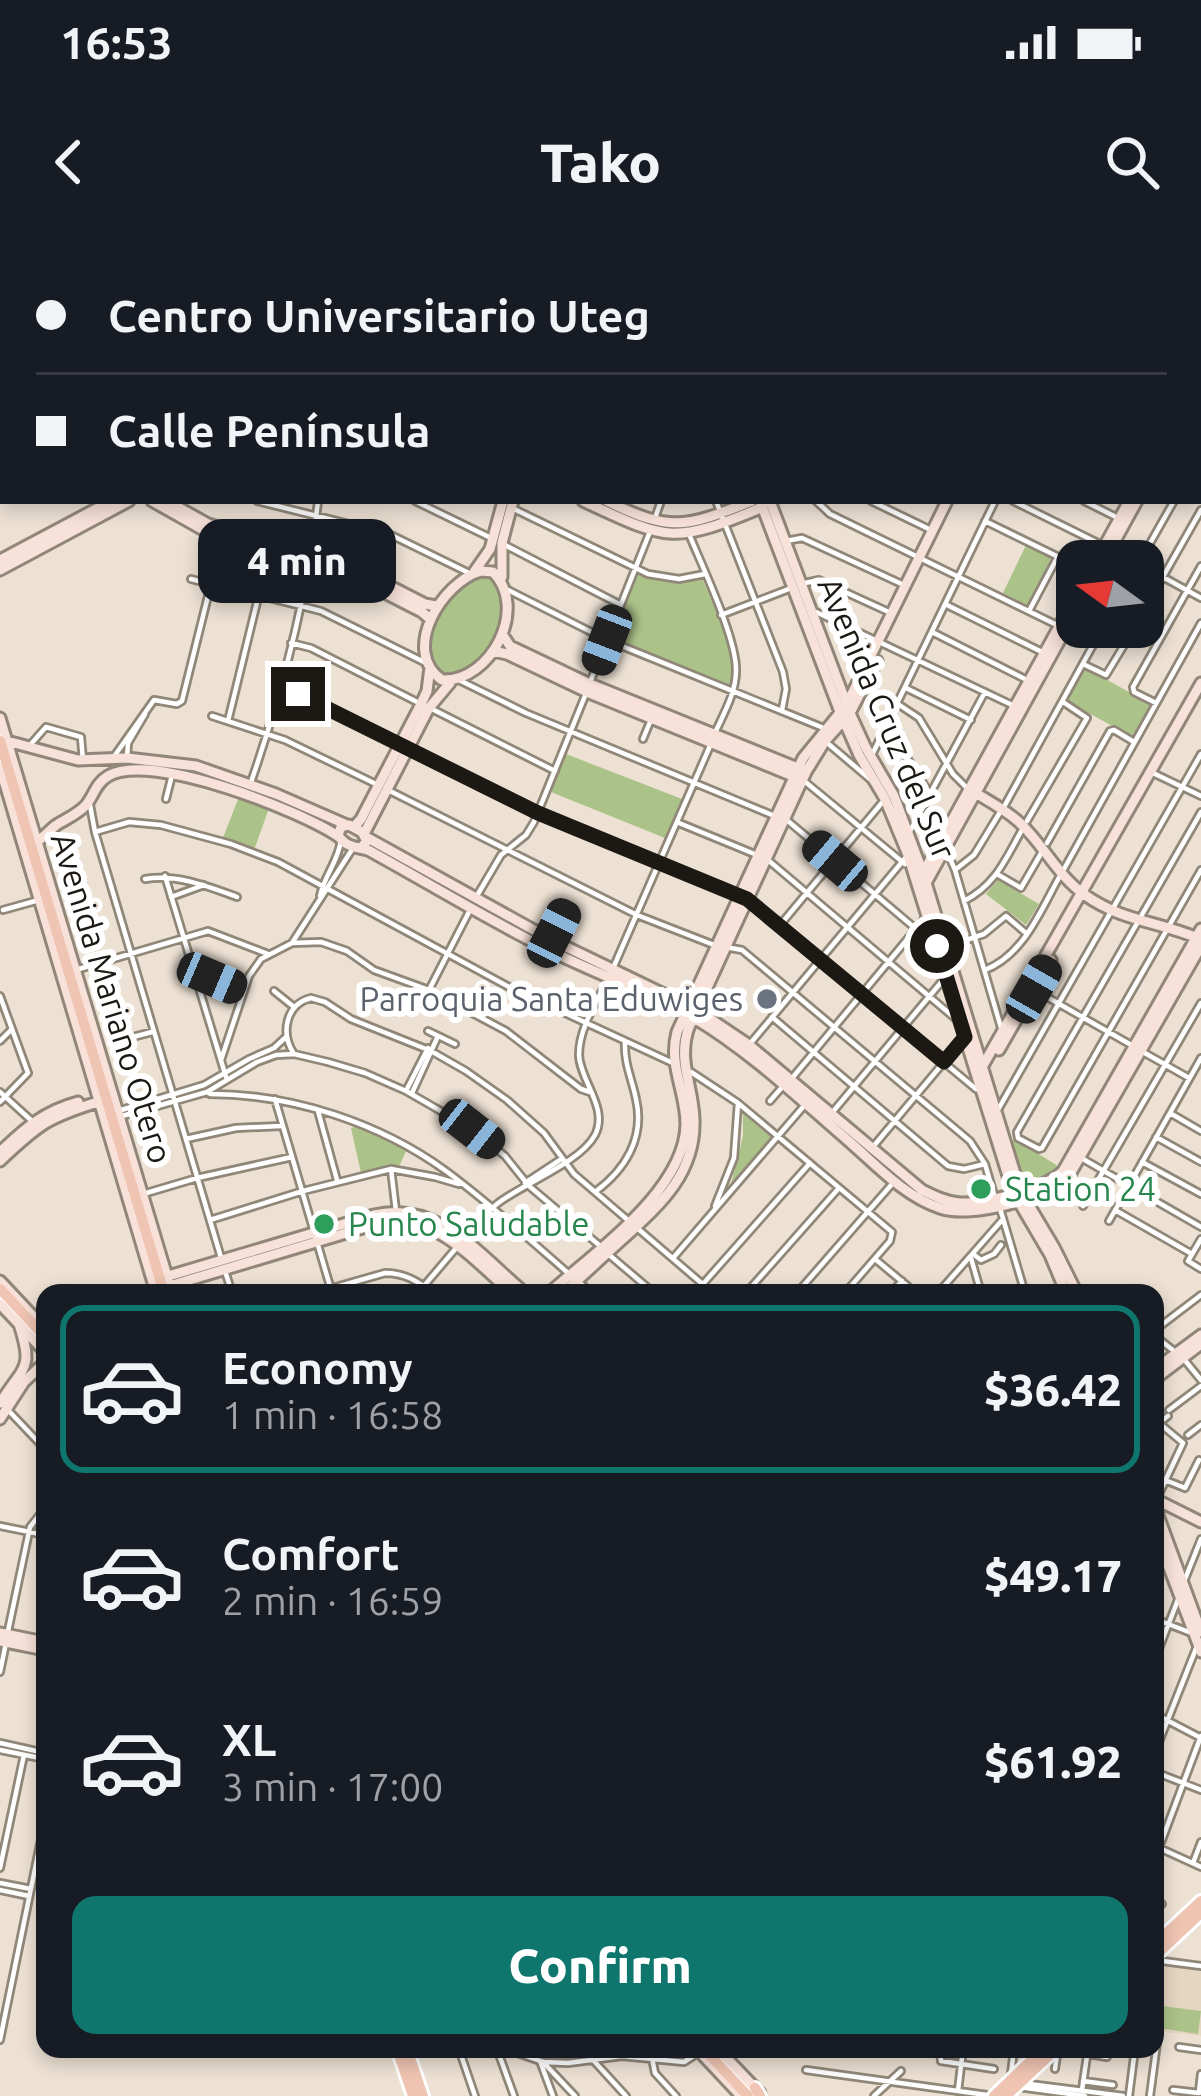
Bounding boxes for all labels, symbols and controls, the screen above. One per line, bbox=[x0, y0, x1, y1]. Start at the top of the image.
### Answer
text: 16:53 bbox=[60, 17, 173, 68]
icon: back bbox=[36, 129, 102, 195]
icon: search bbox=[1099, 129, 1165, 195]
text: Tako bbox=[540, 132, 661, 192]
text: Centro Universitario Uteg bbox=[108, 290, 650, 341]
text: Calle Península bbox=[108, 405, 430, 456]
callout: 4 min bbox=[199, 520, 397, 604]
text: 4 min bbox=[247, 539, 347, 582]
north arrow bbox=[1056, 540, 1164, 648]
map controls bbox=[1056, 540, 1164, 648]
street label: Avenida Cruz del Sur bbox=[811, 571, 964, 865]
car bbox=[577, 600, 637, 680]
route end bbox=[271, 667, 325, 721]
car bbox=[796, 824, 874, 898]
street label: Avenida Mariano Otero bbox=[45, 828, 180, 1167]
car bbox=[522, 893, 586, 973]
route start bbox=[910, 919, 964, 973]
car bbox=[172, 947, 252, 1009]
car bbox=[1000, 949, 1068, 1029]
place label: Parroquia Santa Eduwiges bbox=[360, 980, 743, 1017]
marker: Parroquia Santa Eduwiges bbox=[754, 986, 780, 1012]
car bbox=[433, 1093, 511, 1165]
place label: Station 24 bbox=[1005, 1170, 1156, 1207]
marker: Station 24 bbox=[968, 1176, 994, 1202]
place label: Punto Saludable bbox=[348, 1205, 589, 1242]
marker: Punto Saludable bbox=[311, 1211, 337, 1237]
icon: car bbox=[78, 1335, 186, 1443]
text: Economy bbox=[222, 1342, 413, 1393]
text: $36.42 bbox=[984, 1364, 1122, 1415]
text: 1 min · 16:58 bbox=[222, 1393, 443, 1436]
icon: car bbox=[78, 1521, 186, 1629]
text: Comfort bbox=[222, 1528, 399, 1579]
text: $49.17 bbox=[984, 1550, 1122, 1601]
text: 2 min · 16:59 bbox=[222, 1579, 443, 1622]
icon: car bbox=[78, 1707, 186, 1815]
text: XL bbox=[222, 1714, 276, 1765]
text: $61.92 bbox=[984, 1736, 1122, 1787]
text: 3 min · 17:00 bbox=[222, 1765, 443, 1808]
button: Confirm bbox=[72, 1896, 1128, 2034]

